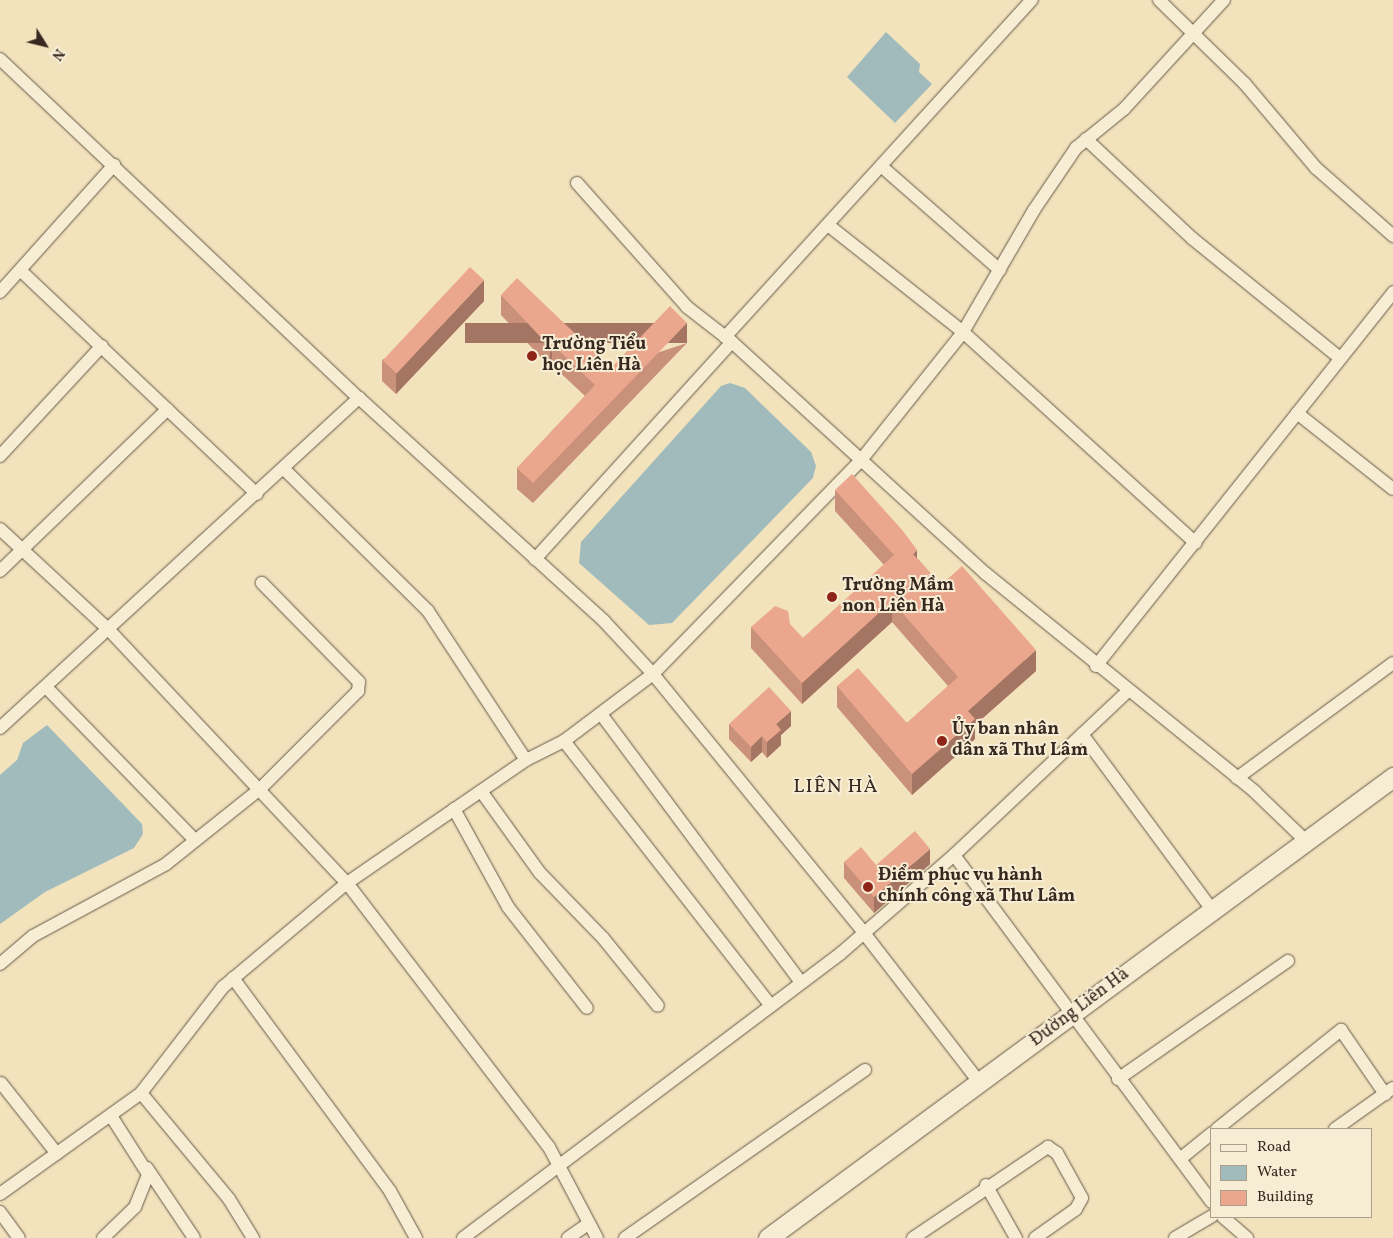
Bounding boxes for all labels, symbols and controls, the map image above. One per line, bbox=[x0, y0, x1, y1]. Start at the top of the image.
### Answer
north arrow bbox=[20, 20, 70, 70]
text: N bbox=[47, 44, 68, 64]
place label: Trường Tiểu học Liên Hà bbox=[542, 335, 646, 378]
marker: Trường Tiểu học Liên Hà bbox=[526, 350, 538, 362]
place label: Trường Mầm non Liên Hà bbox=[842, 576, 954, 618]
marker: Trường Mầm non Liên Hà bbox=[826, 591, 838, 603]
place label: Ủy ban nhân dân xã Thư Lâm bbox=[952, 720, 1088, 762]
marker: Ủy ban nhân dân xã Thư Lâm bbox=[936, 735, 948, 747]
district label: LIÊN HÀ bbox=[792, 775, 880, 799]
place label: Điểm phục vụ hành chính công xã Thư Lâm bbox=[878, 866, 1075, 909]
marker: Điểm phục vụ hành chính công xã Thư Lâm bbox=[862, 881, 874, 893]
street label: Đường Liên Hà bbox=[1026, 964, 1134, 1052]
legend bbox=[1210, 1128, 1373, 1218]
text: Road bbox=[1257, 1137, 1291, 1158]
text: Water bbox=[1257, 1162, 1297, 1183]
text: Building bbox=[1257, 1187, 1313, 1208]

